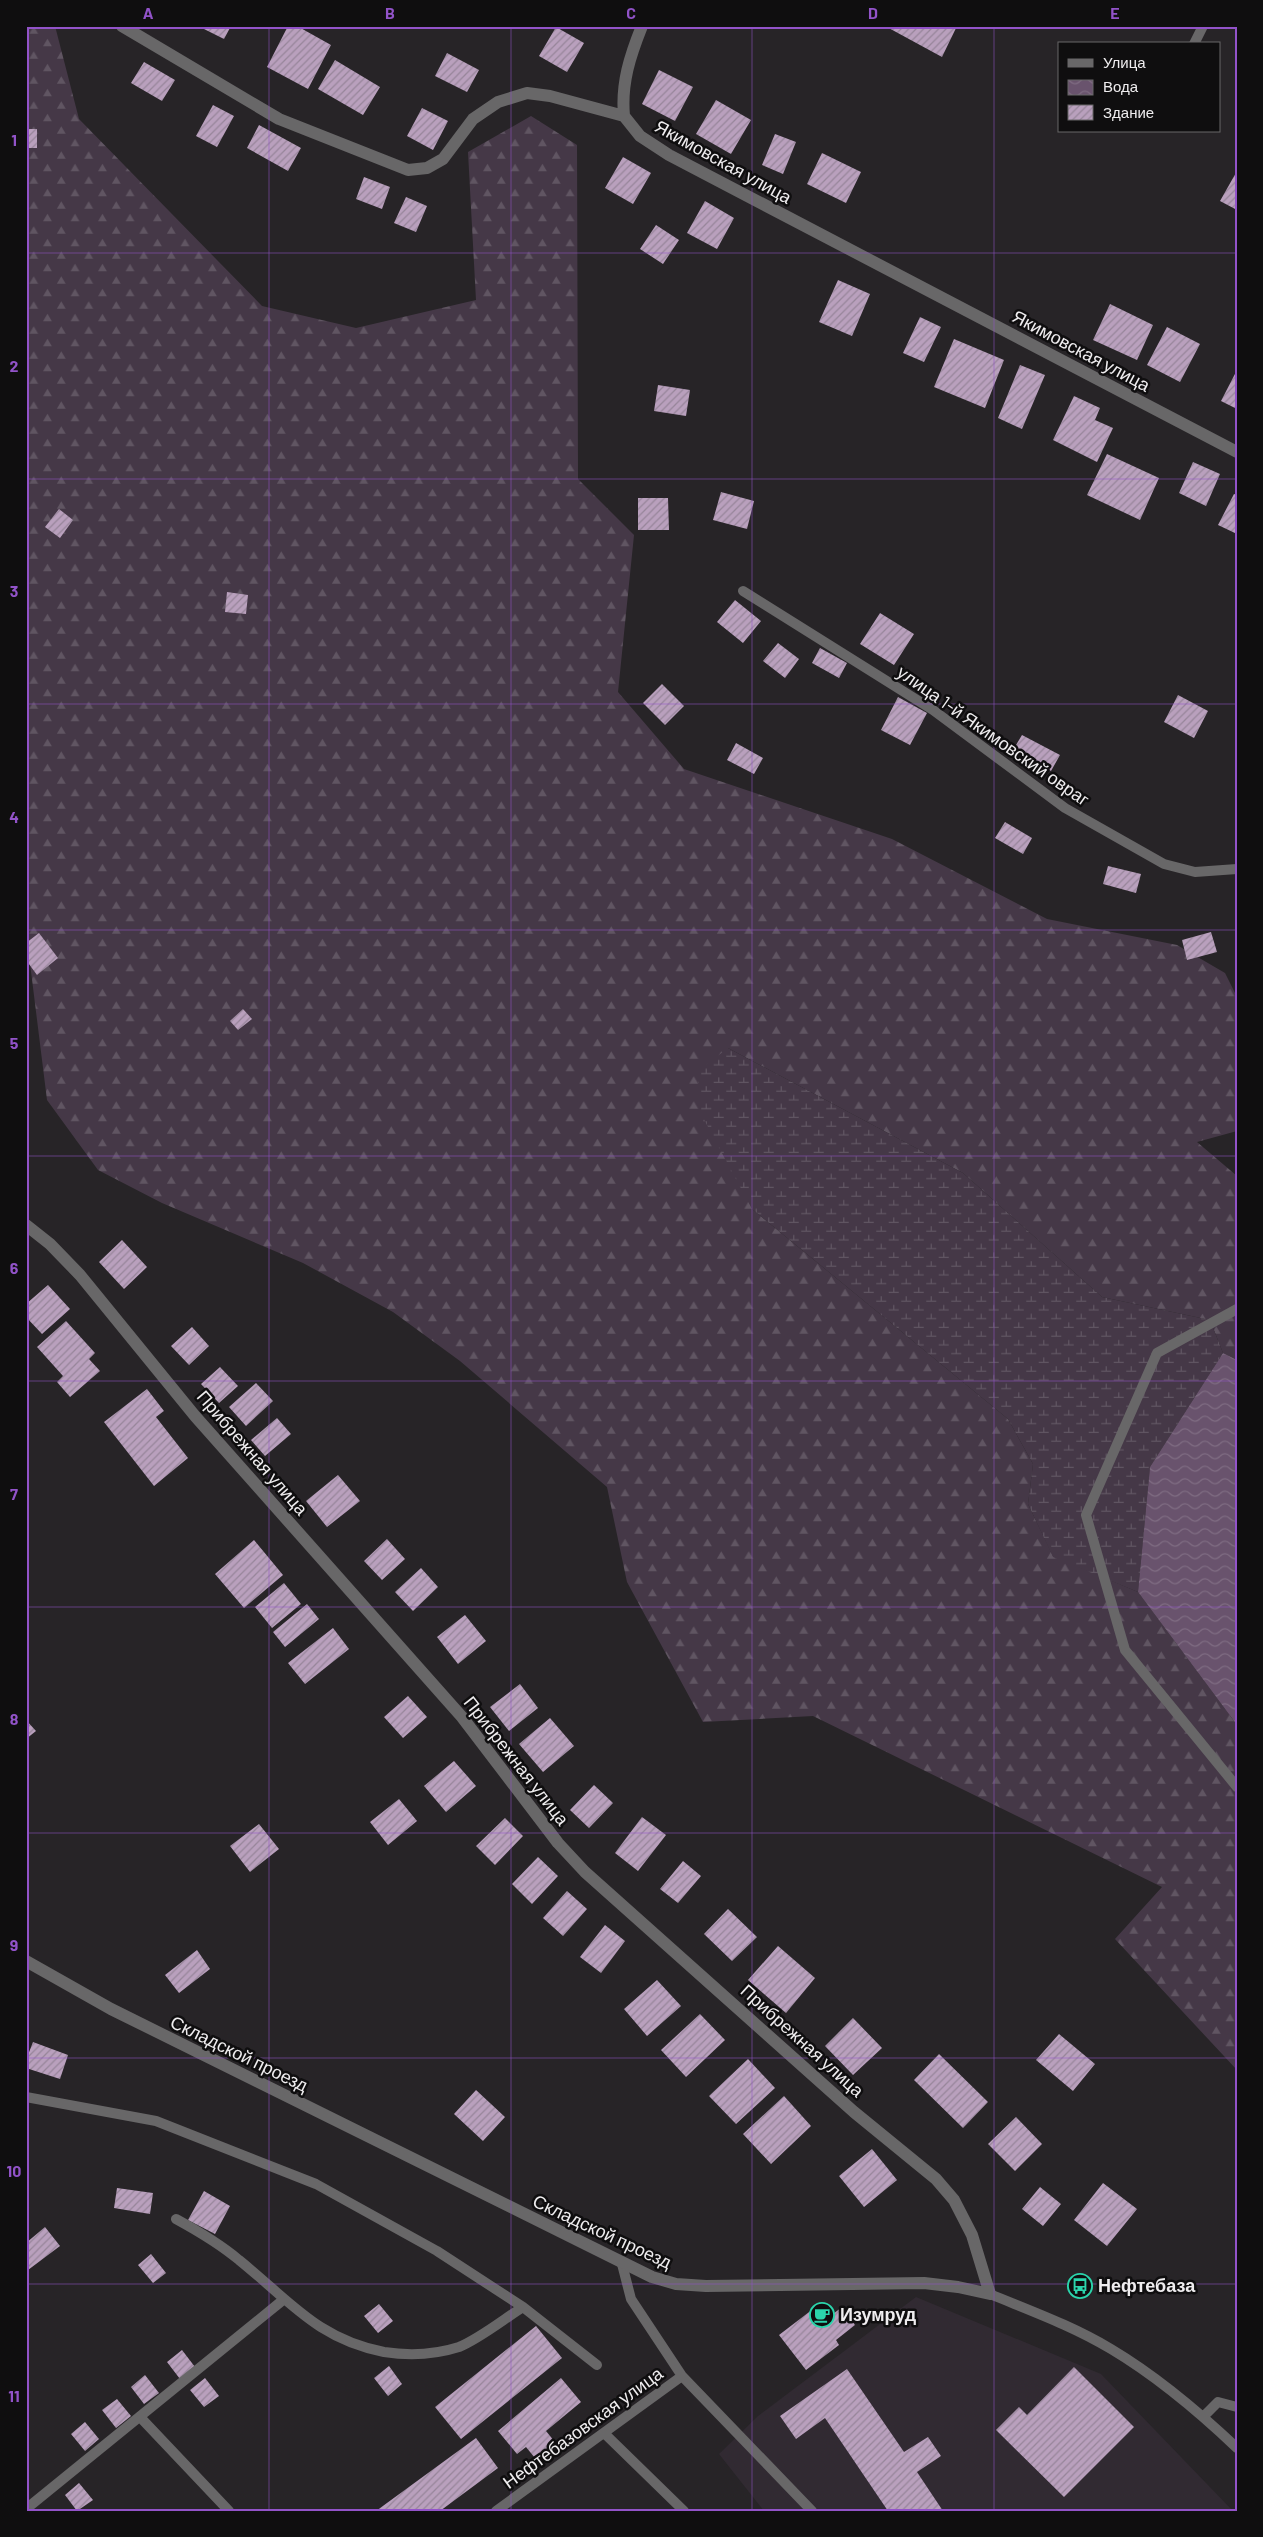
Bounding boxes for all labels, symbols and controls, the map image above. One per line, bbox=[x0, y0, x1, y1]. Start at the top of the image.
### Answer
text: A bbox=[143, 3, 154, 22]
text: B bbox=[385, 3, 395, 22]
text: C bbox=[626, 3, 636, 22]
text: D bbox=[868, 3, 878, 22]
text: E bbox=[1110, 3, 1120, 22]
legend bbox=[1058, 42, 1220, 132]
text: Улица bbox=[1103, 53, 1146, 71]
text: Вода bbox=[1103, 77, 1139, 95]
text: Здание bbox=[1103, 103, 1154, 121]
street label: Якимовская улица bbox=[651, 114, 796, 208]
text: 1 bbox=[11, 130, 17, 149]
street label: Якимовская улица bbox=[1009, 305, 1155, 396]
text: 2 bbox=[10, 356, 19, 375]
text: 3 bbox=[10, 581, 18, 600]
street label: улица 1-й Якимовский овраг bbox=[893, 660, 1094, 810]
text: 4 bbox=[9, 807, 19, 826]
text: 5 bbox=[10, 1033, 19, 1052]
text: 6 bbox=[10, 1258, 19, 1277]
street label: Прибрежная улица bbox=[193, 1386, 314, 1520]
text: 7 bbox=[10, 1484, 18, 1503]
street label: Прибрежная улица bbox=[459, 1691, 575, 1830]
text: 8 bbox=[10, 1709, 19, 1728]
text: 9 bbox=[10, 1935, 18, 1954]
street label: Прибрежная улица bbox=[737, 1979, 869, 2102]
street label: Складской проезд bbox=[167, 2010, 312, 2096]
text: 10 bbox=[7, 2161, 21, 2180]
street label: Складской проезд bbox=[530, 2189, 676, 2273]
bus stop icon: Нефтебаза bbox=[1067, 2273, 1093, 2299]
place label: Нефтебаза bbox=[1098, 2274, 1196, 2296]
cafe icon: Изумруд bbox=[809, 2302, 835, 2328]
place label: Изумруд bbox=[840, 2303, 917, 2325]
street label: Нефтебазовская улица bbox=[498, 2361, 668, 2493]
text: 11 bbox=[8, 2386, 20, 2405]

